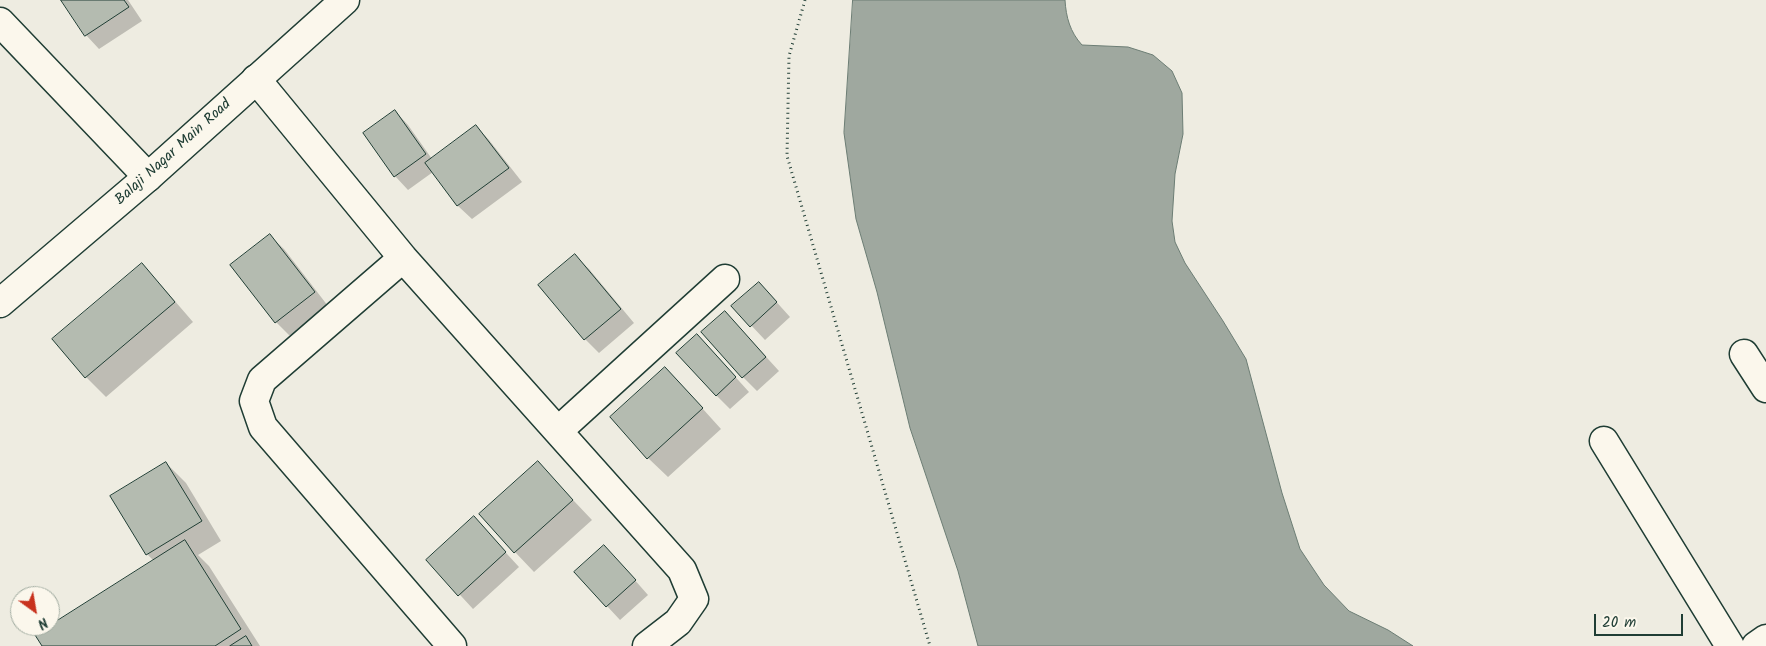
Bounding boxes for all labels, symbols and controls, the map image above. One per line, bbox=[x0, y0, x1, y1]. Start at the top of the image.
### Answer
street label: Balaji Nagar Main Road bbox=[112, 96, 236, 210]
north arrow bbox=[10, 586, 60, 636]
scale bar bbox=[1596, 604, 1685, 636]
text: N bbox=[33, 611, 52, 635]
text: 20 m bbox=[1602, 611, 1636, 635]

